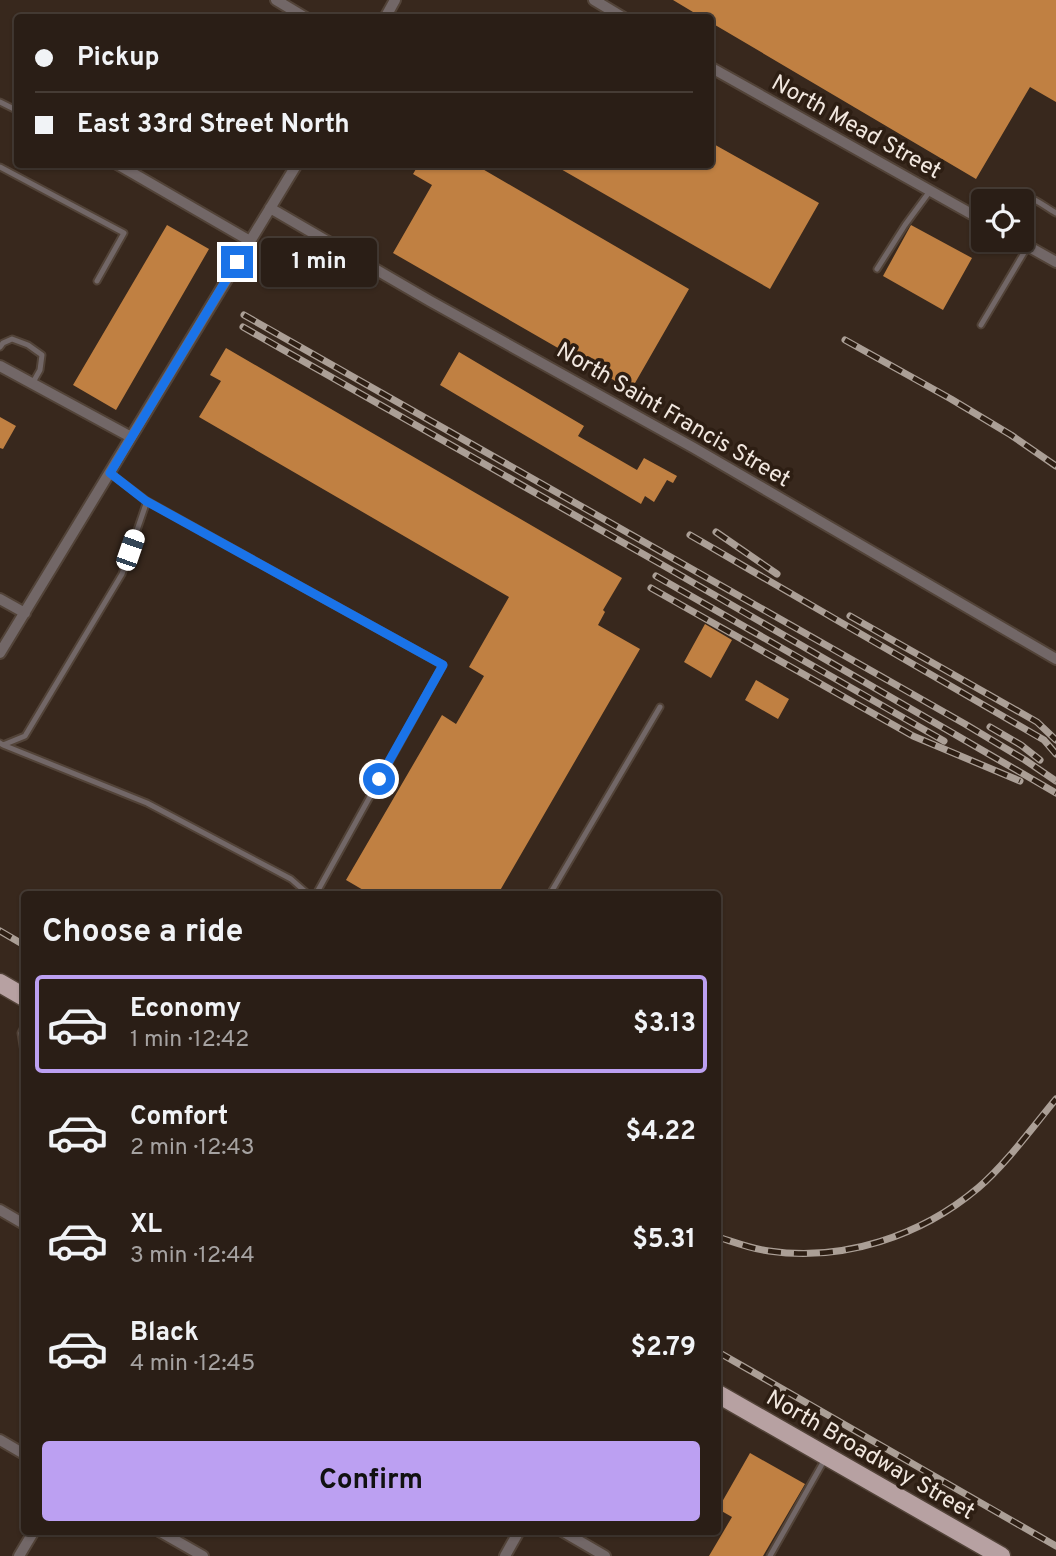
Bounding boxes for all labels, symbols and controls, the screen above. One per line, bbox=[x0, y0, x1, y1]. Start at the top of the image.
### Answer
text: Pickup bbox=[77, 42, 160, 75]
street label: North Mead Street bbox=[766, 69, 946, 187]
text: East 33rd Street North bbox=[77, 109, 350, 142]
map controls bbox=[971, 189, 1034, 252]
button: locate bbox=[971, 189, 1034, 252]
callout: 1 min bbox=[262, 238, 377, 286]
route end bbox=[221, 246, 253, 278]
text: 1 min bbox=[291, 248, 347, 277]
street label: North Saint Francis Street bbox=[550, 337, 795, 495]
car bbox=[114, 527, 147, 573]
route start bbox=[363, 763, 395, 795]
text: Choose a ride bbox=[42, 913, 243, 953]
icon: car bbox=[46, 993, 109, 1056]
text: Economy bbox=[130, 993, 241, 1026]
text: $3.13 bbox=[633, 1008, 696, 1041]
text: 1 min · 12:42 bbox=[130, 1026, 249, 1055]
icon: car bbox=[46, 1101, 109, 1164]
text: Comfort bbox=[130, 1101, 228, 1134]
text: $4.22 bbox=[626, 1116, 696, 1149]
text: 2 min · 12:43 bbox=[130, 1134, 255, 1163]
icon: car bbox=[46, 1209, 109, 1272]
text: XL bbox=[130, 1209, 162, 1242]
text: $5.31 bbox=[632, 1224, 696, 1257]
text: 3 min · 12:44 bbox=[130, 1242, 255, 1271]
icon: car bbox=[46, 1317, 109, 1380]
text: Black bbox=[130, 1317, 199, 1350]
text: $2.79 bbox=[630, 1332, 696, 1365]
text: 4 min · 12:45 bbox=[130, 1350, 255, 1379]
street label: North Broadway Street bbox=[760, 1385, 979, 1528]
button: Confirm bbox=[42, 1441, 700, 1521]

